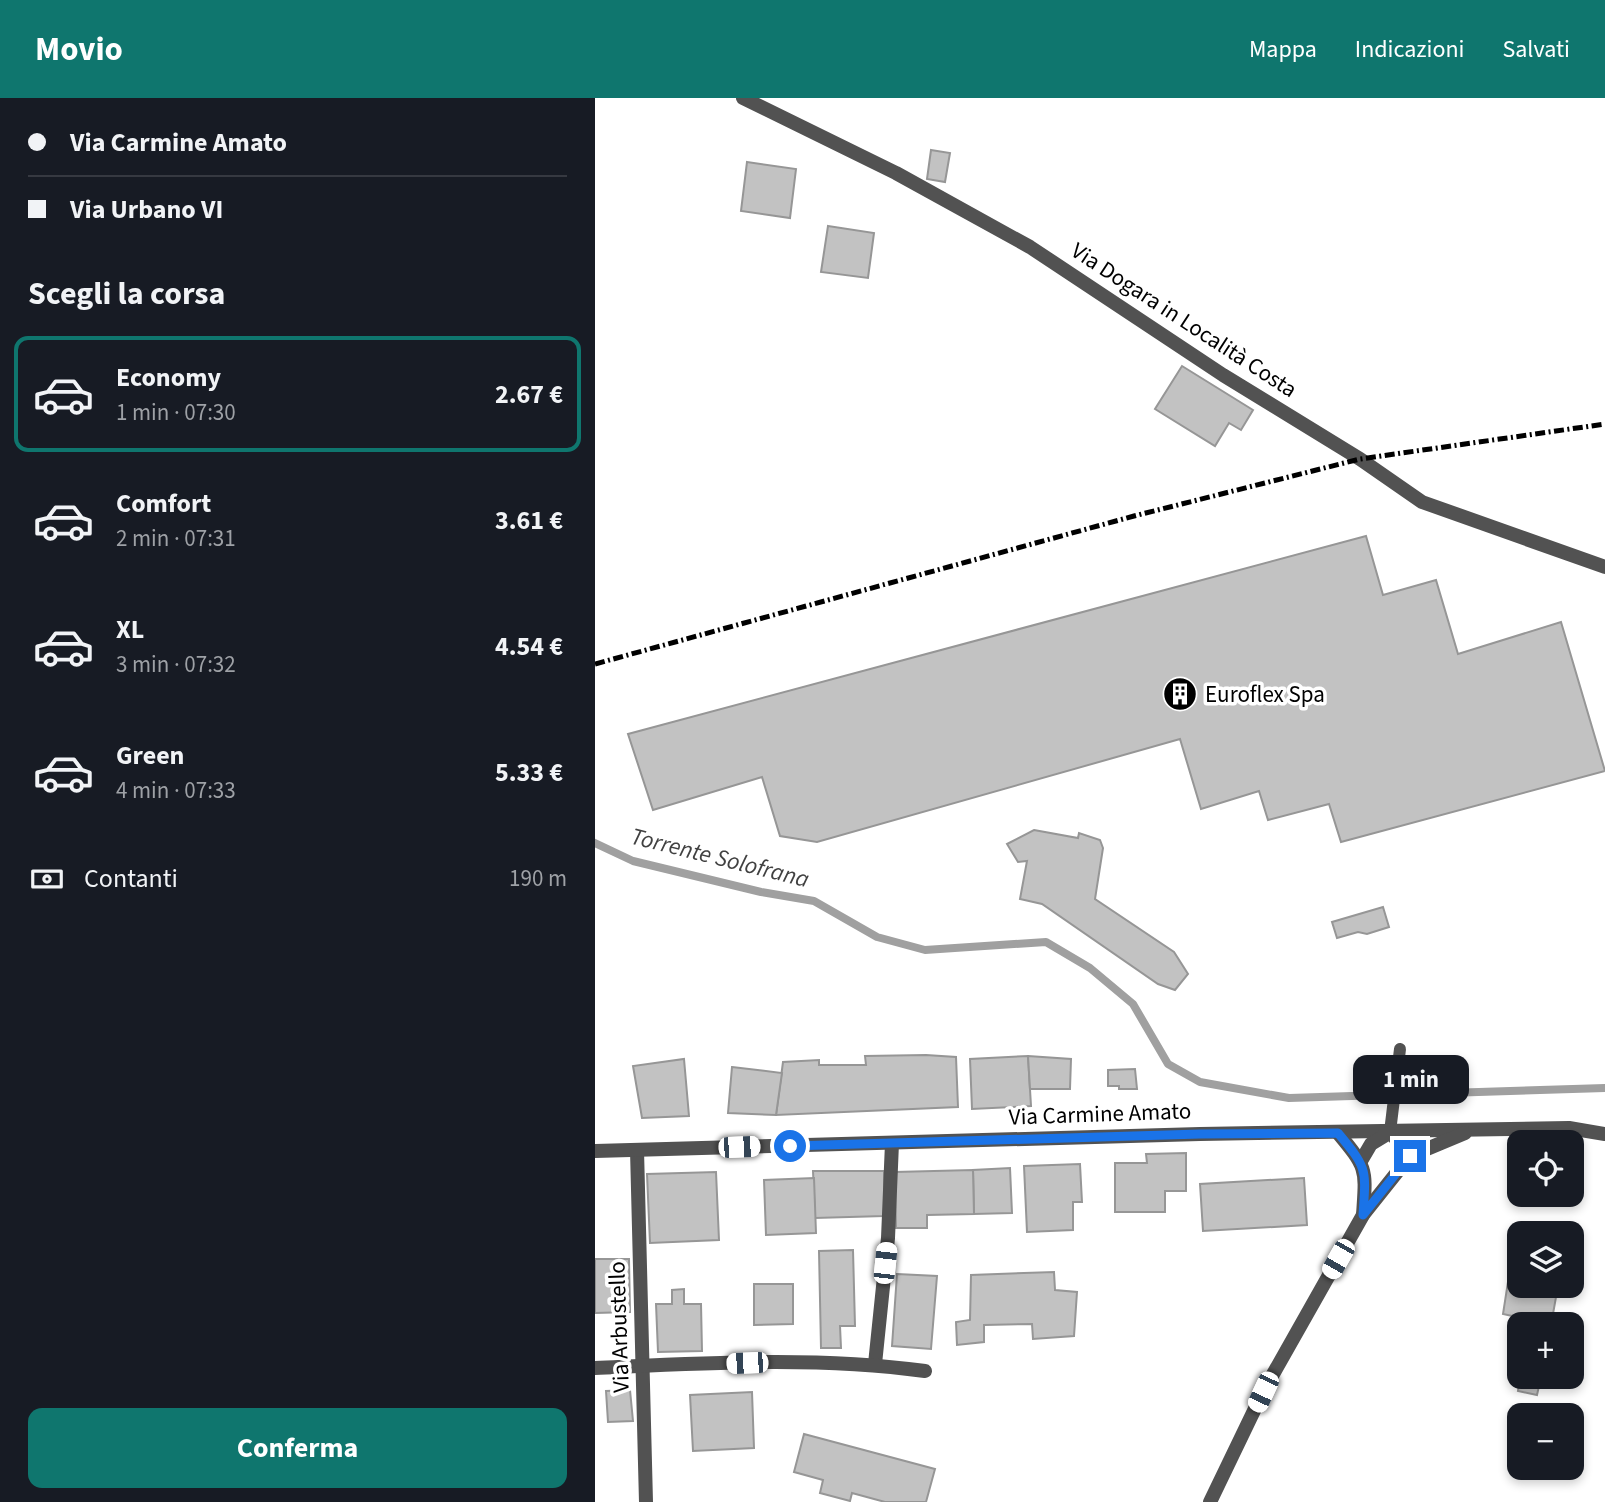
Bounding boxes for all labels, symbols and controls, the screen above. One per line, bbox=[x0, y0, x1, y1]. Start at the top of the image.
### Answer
text: Movio bbox=[35, 26, 123, 73]
text: Mappa bbox=[1249, 32, 1317, 67]
text: Indicazioni bbox=[1355, 32, 1464, 67]
text: Salvati bbox=[1502, 32, 1570, 67]
text: Via Carmine Amato bbox=[70, 124, 287, 161]
text: Via Urbano VI bbox=[70, 191, 223, 228]
street label: Via Dogara in Località Costa bbox=[1065, 234, 1303, 406]
text: Scegli la corsa bbox=[28, 271, 225, 317]
text: Economy bbox=[116, 359, 221, 396]
icon: car bbox=[32, 363, 95, 426]
text: 2.67 € bbox=[495, 376, 563, 413]
text: 1 min · 07:30 bbox=[116, 396, 236, 429]
text: Comfort bbox=[116, 485, 211, 522]
icon: car bbox=[32, 489, 95, 552]
text: 3.61 € bbox=[495, 502, 563, 539]
text: 2 min · 07:31 bbox=[116, 522, 236, 555]
text: XL bbox=[116, 611, 144, 648]
icon: car bbox=[32, 615, 95, 678]
text: 4.54 € bbox=[495, 628, 563, 665]
text: 3 min · 07:32 bbox=[116, 648, 236, 681]
building icon: Euroflex Spa bbox=[1161, 675, 1199, 713]
place label: Euroflex Spa bbox=[1205, 678, 1325, 711]
text: Green bbox=[116, 737, 184, 774]
icon: car bbox=[32, 741, 95, 804]
text: 5.33 € bbox=[495, 754, 563, 791]
text: 4 min · 07:33 bbox=[116, 774, 236, 807]
water label: Torrente Solofrana bbox=[627, 819, 813, 897]
icon: cash bbox=[28, 860, 66, 898]
text: Contanti bbox=[84, 860, 178, 897]
text: 190 m bbox=[509, 862, 567, 895]
callout: 1 min bbox=[1352, 1054, 1468, 1104]
text: 1 min bbox=[1383, 1063, 1439, 1096]
street label: Via Carmine Amato bbox=[1008, 1094, 1192, 1134]
route start bbox=[774, 1130, 806, 1162]
map controls bbox=[1507, 1130, 1584, 1480]
button: locate bbox=[1507, 1130, 1584, 1207]
car bbox=[718, 1136, 761, 1158]
route end bbox=[1394, 1140, 1426, 1172]
button: layers bbox=[1507, 1221, 1584, 1298]
car bbox=[1319, 1236, 1358, 1282]
car bbox=[873, 1241, 898, 1285]
street label: Via Arbustello bbox=[600, 1261, 638, 1393]
button: + bbox=[1507, 1312, 1584, 1389]
car bbox=[726, 1352, 769, 1374]
car bbox=[1245, 1369, 1282, 1415]
button: − bbox=[1507, 1403, 1584, 1480]
button: Conferma bbox=[28, 1408, 567, 1488]

